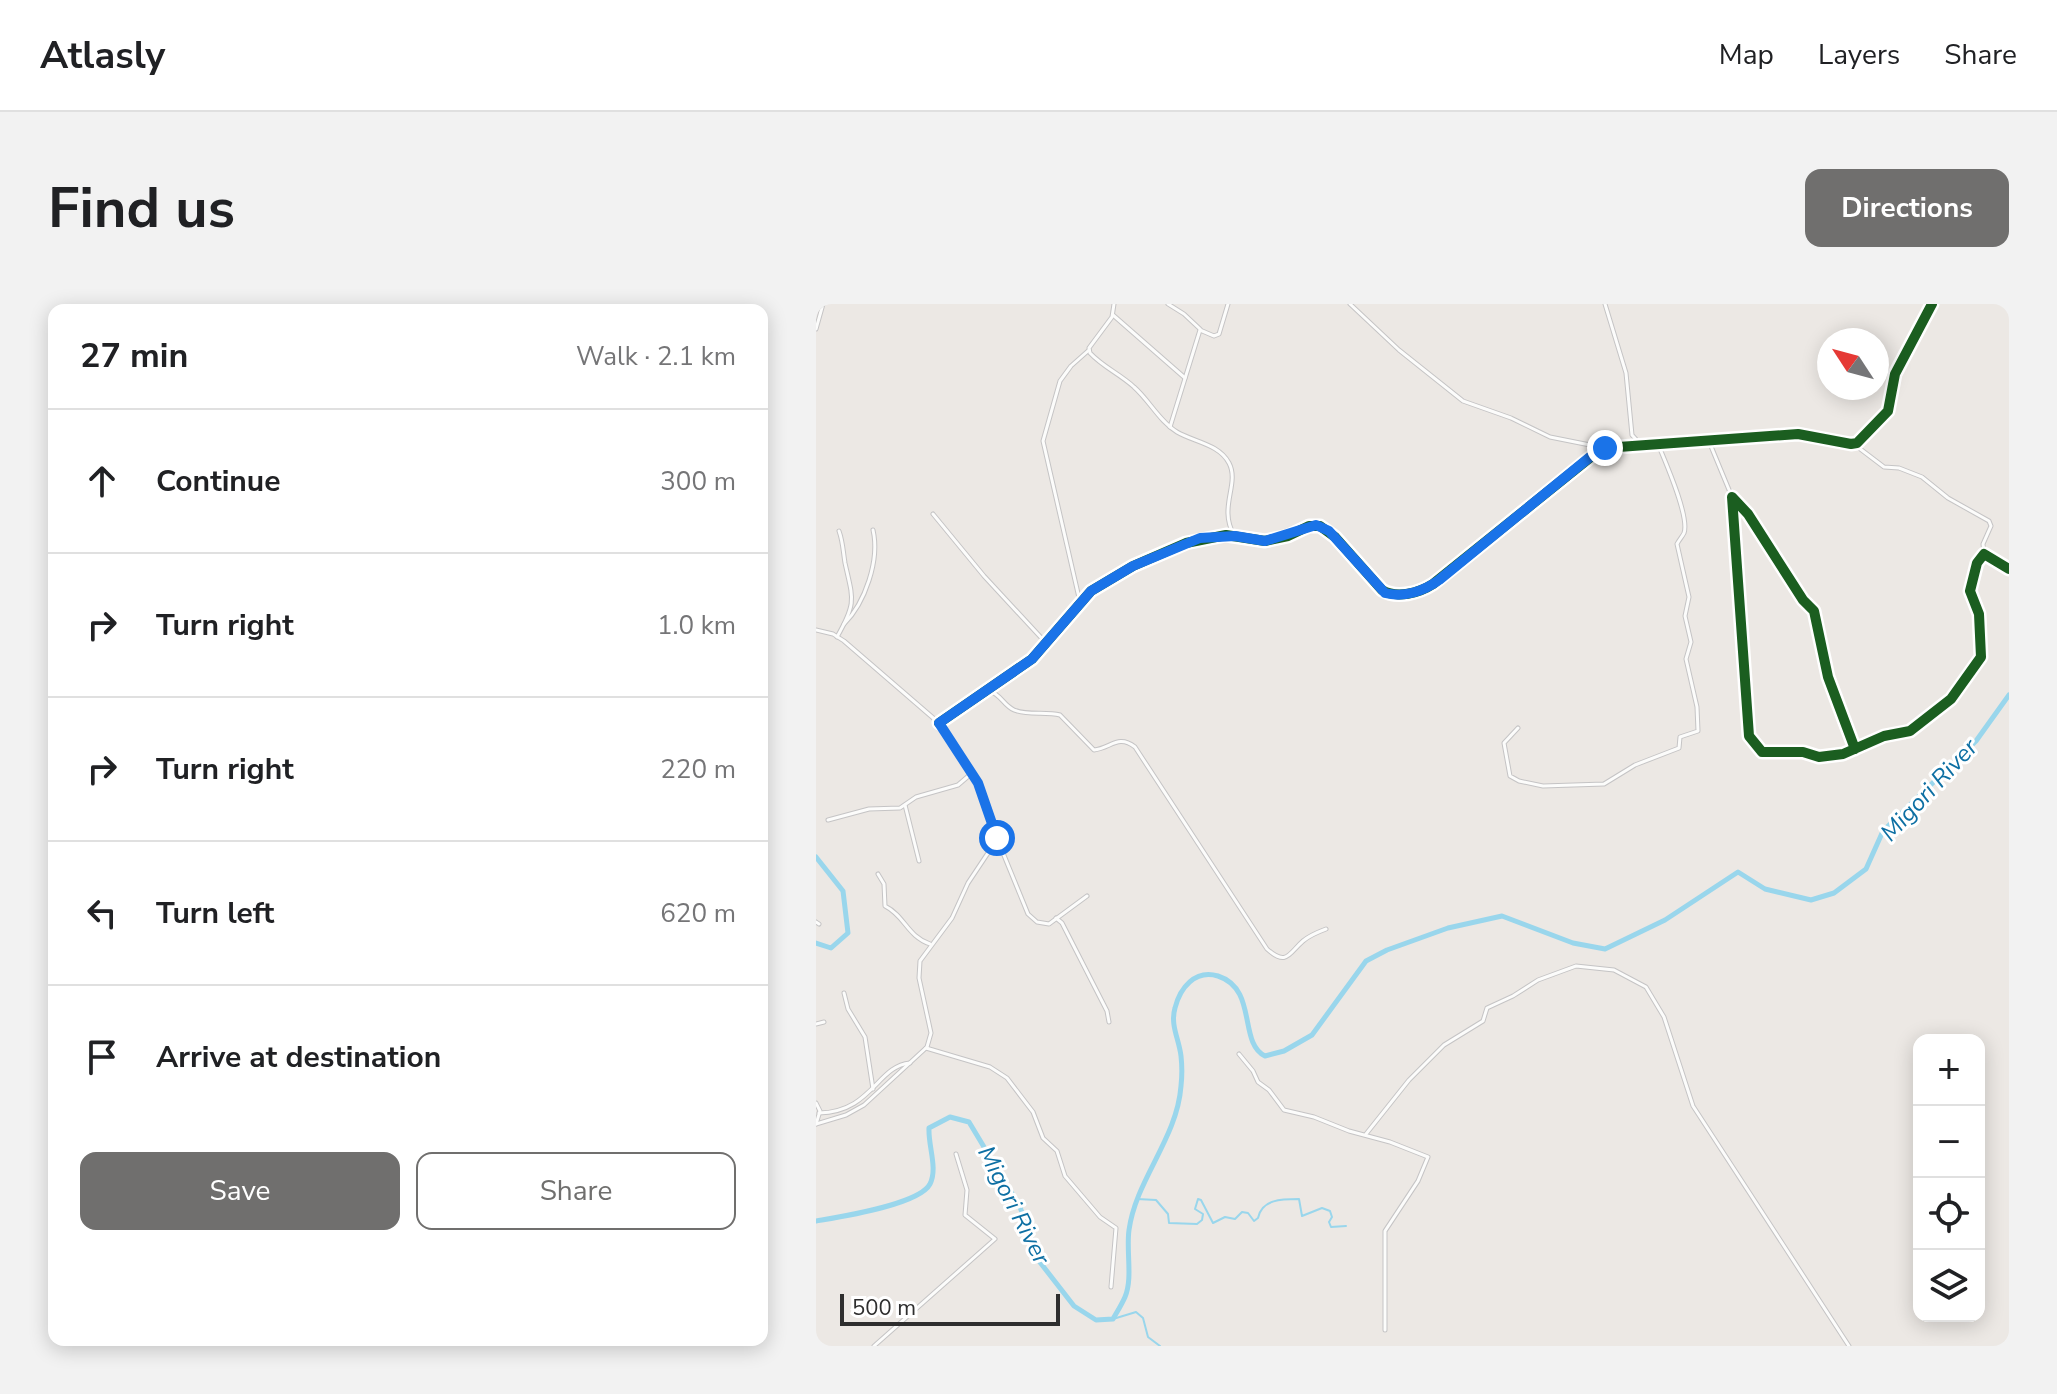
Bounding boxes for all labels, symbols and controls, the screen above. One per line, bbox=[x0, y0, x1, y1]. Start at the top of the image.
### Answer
text: Atlasly bbox=[40, 30, 165, 81]
text: Map bbox=[1719, 36, 1774, 74]
text: Layers bbox=[1818, 36, 1900, 74]
text: Share bbox=[1944, 36, 2017, 74]
button: Directions bbox=[1805, 169, 2009, 247]
text: Find us bbox=[48, 170, 235, 247]
north arrow bbox=[1817, 328, 1889, 400]
text: 27 min bbox=[80, 333, 188, 379]
text: Walk · 2.1 km bbox=[576, 339, 736, 374]
route end bbox=[1587, 430, 1623, 466]
icon: ahead bbox=[80, 459, 124, 503]
text: Continue bbox=[156, 461, 281, 502]
text: 300 m bbox=[660, 464, 736, 499]
icon: right bbox=[80, 603, 124, 647]
text: Turn right bbox=[156, 605, 294, 646]
text: 1.0 km bbox=[657, 608, 736, 643]
water label: Migori River bbox=[1873, 731, 1986, 848]
icon: right bbox=[80, 747, 124, 791]
text: Turn right bbox=[156, 749, 294, 790]
text: 220 m bbox=[660, 752, 736, 787]
route start bbox=[979, 820, 1015, 856]
icon: left bbox=[80, 891, 124, 935]
text: Turn left bbox=[156, 893, 274, 934]
text: 620 m bbox=[660, 896, 736, 931]
map controls bbox=[1913, 1034, 1985, 1322]
button: + bbox=[1913, 1034, 1985, 1106]
icon: arrive bbox=[80, 1035, 124, 1079]
text: Arrive at destination bbox=[156, 1037, 441, 1078]
button: − bbox=[1913, 1106, 1985, 1178]
water label: Migori River bbox=[970, 1140, 1058, 1271]
button: Save bbox=[80, 1152, 400, 1230]
button: Share bbox=[416, 1152, 736, 1230]
button: locate bbox=[1913, 1178, 1985, 1250]
button: layers bbox=[1913, 1250, 1985, 1322]
scale bar bbox=[840, 1290, 1060, 1326]
text: 500 m bbox=[852, 1293, 916, 1323]

